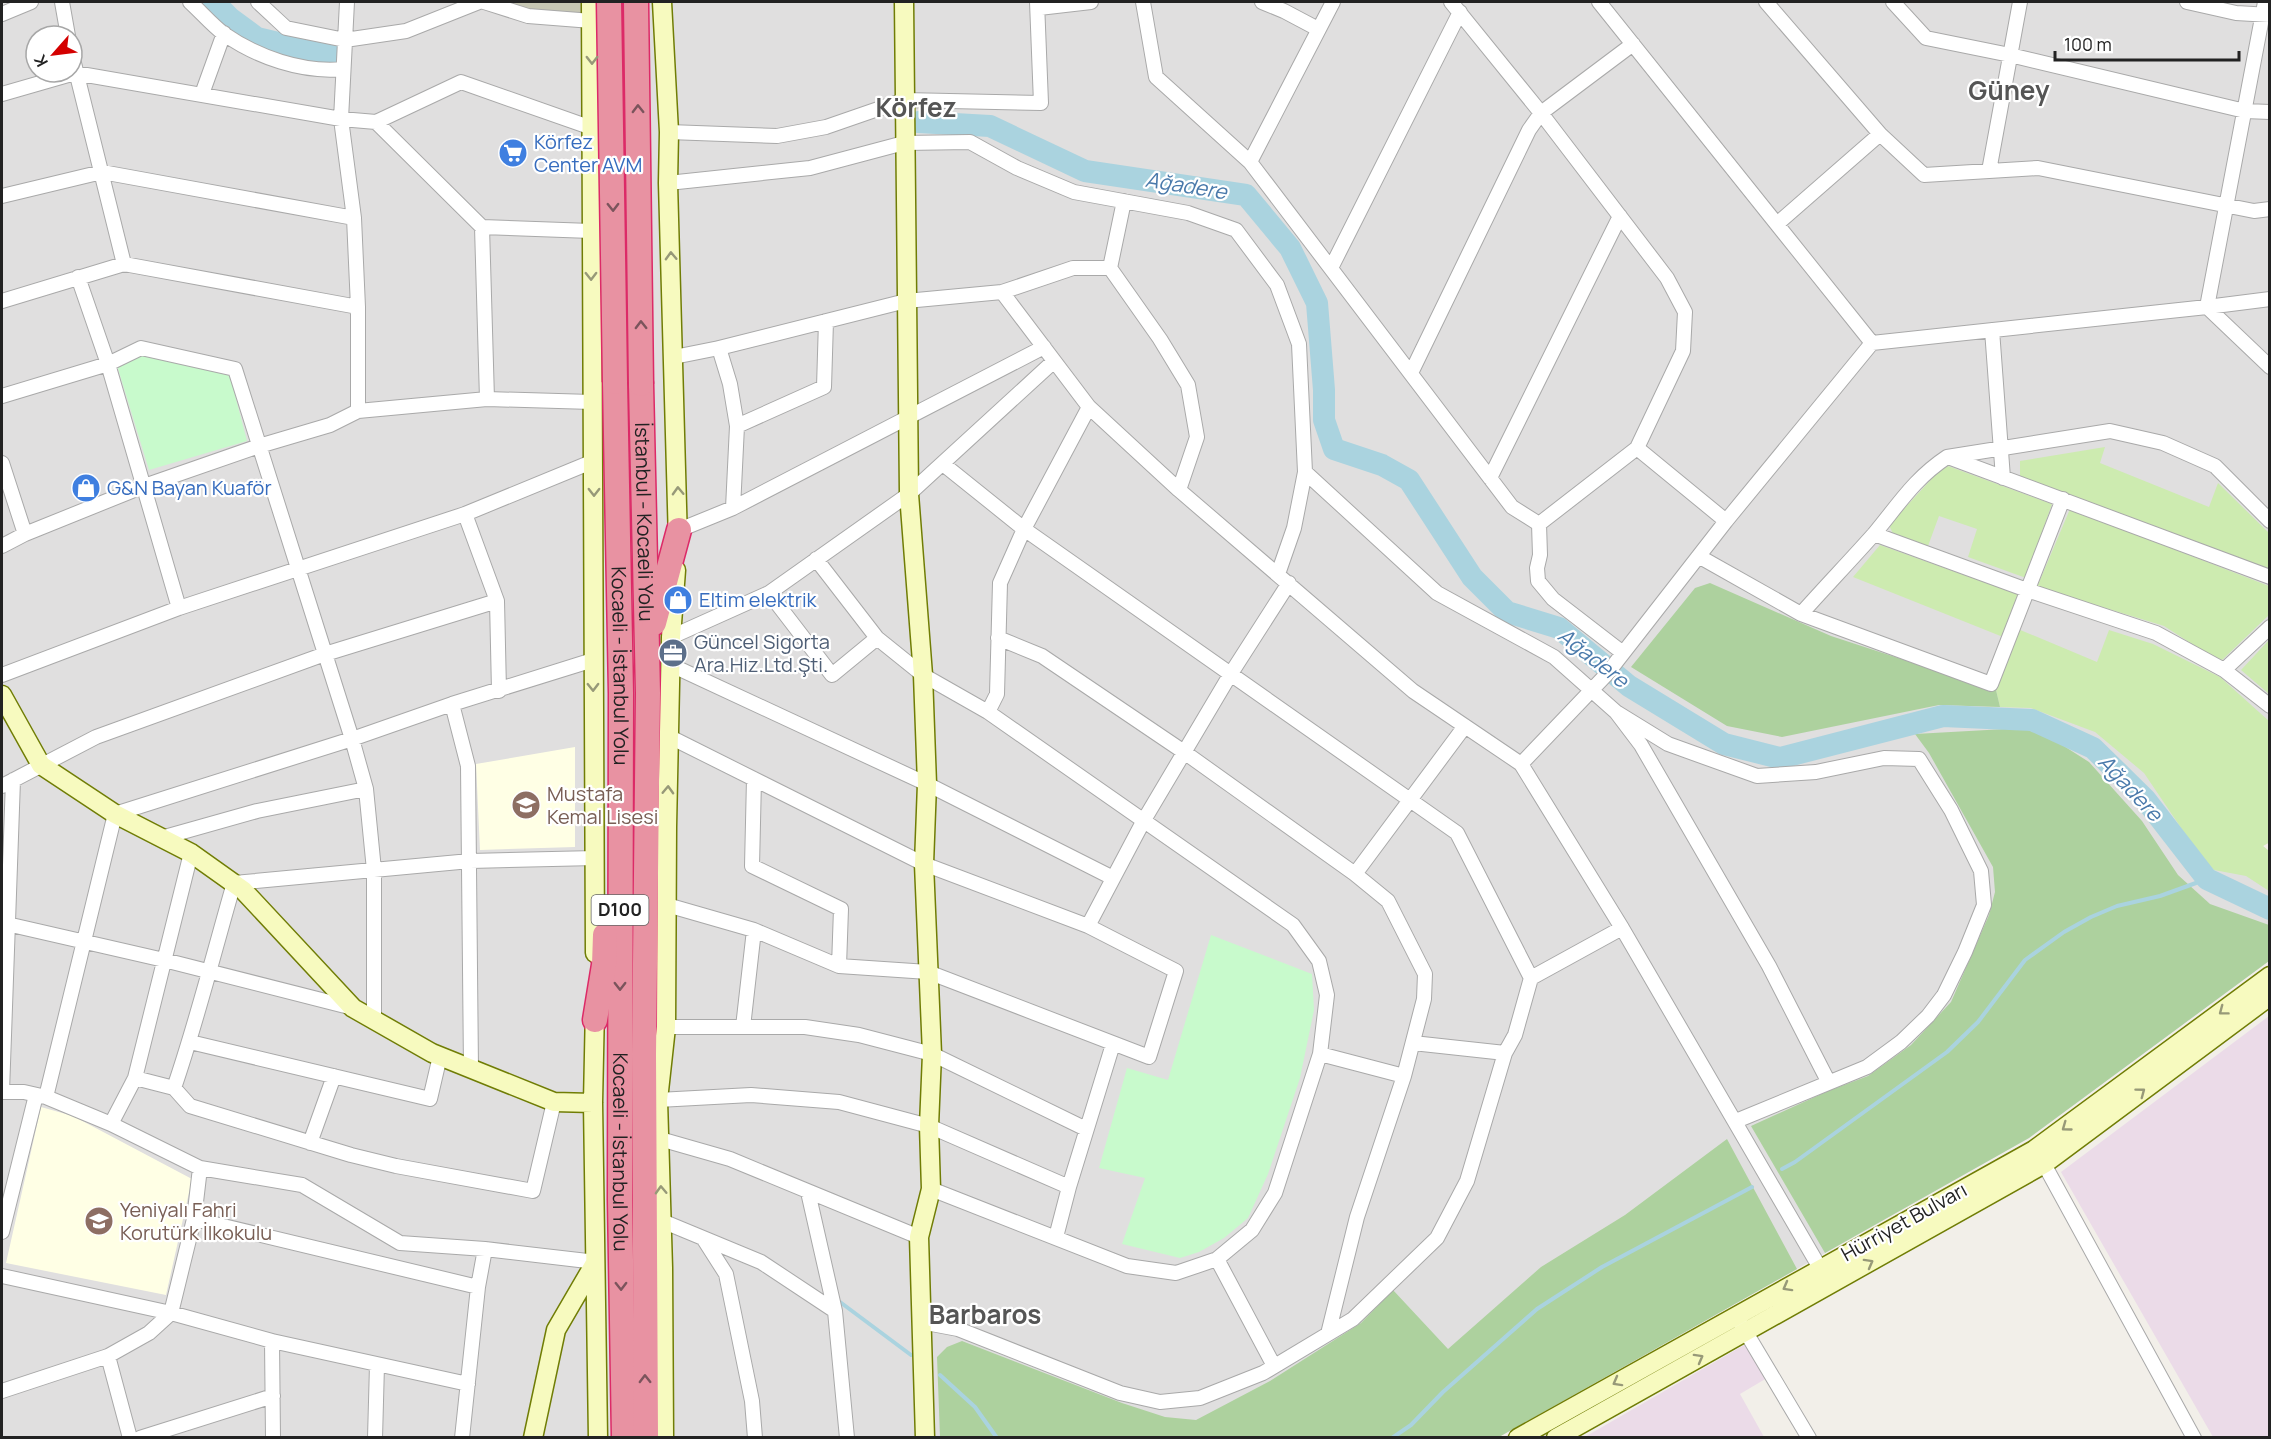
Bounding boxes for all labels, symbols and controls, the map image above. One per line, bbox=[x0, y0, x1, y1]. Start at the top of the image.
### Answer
north arrow bbox=[24, 24, 84, 84]
scale bar bbox=[2055, 24, 2240, 62]
text: 100 m bbox=[2064, 32, 2112, 56]
text: K bbox=[28, 51, 53, 71]
one-way arrow bbox=[586, 55, 598, 64]
district label: Güney bbox=[1968, 72, 2050, 108]
district label: Körfez bbox=[875, 89, 957, 125]
one-way arrow bbox=[632, 105, 645, 114]
place label: Körfez Center AVM bbox=[534, 128, 642, 178]
supermarket icon: Körfez Center AVM bbox=[497, 137, 529, 169]
water label: Ağadere bbox=[1144, 165, 1230, 206]
one-way arrow bbox=[606, 202, 619, 211]
one-way arrow bbox=[664, 252, 677, 261]
one-way arrow bbox=[585, 271, 597, 280]
one-way arrow bbox=[635, 321, 647, 330]
street label: İstanbul - Kocaeli Yolu bbox=[629, 422, 660, 622]
shop icon: G&N Bayan Kuaför bbox=[70, 472, 102, 504]
place label: G&N Bayan Kuaför bbox=[107, 474, 272, 501]
one-way arrow bbox=[671, 486, 684, 495]
one-way arrow bbox=[588, 487, 600, 496]
street label: Kocaeli - İstanbul Yolu bbox=[606, 566, 635, 766]
shop icon: Eltim elektrik bbox=[662, 584, 694, 616]
place label: Eltim elektrik bbox=[699, 586, 818, 613]
water label: Ağadere bbox=[1553, 621, 1636, 694]
place label: Güncel Sigorta Ara.Hiz.Ltd.Şti. bbox=[694, 628, 830, 678]
office icon: Güncel Sigorta Ara.Hiz.Ltd.Şti. bbox=[657, 637, 689, 669]
one-way arrow bbox=[587, 682, 599, 691]
water label: Ağadere bbox=[2093, 748, 2170, 828]
place label: Mustafa Kemal Lisesi bbox=[547, 780, 658, 830]
one-way arrow bbox=[662, 786, 675, 795]
school or university icon: Mustafa Kemal Lisesi bbox=[510, 789, 542, 821]
road number: D100 bbox=[592, 895, 648, 925]
one-way arrow bbox=[614, 982, 626, 991]
one-way arrow bbox=[2218, 1004, 2229, 1015]
street label: Kocaeli - İstanbul Yolu bbox=[607, 1052, 635, 1252]
one-way arrow bbox=[2134, 1089, 2145, 1100]
one-way arrow bbox=[2061, 1120, 2072, 1131]
street label: Hürriyet Bulvarı bbox=[1836, 1176, 1971, 1267]
one-way arrow bbox=[655, 1186, 667, 1195]
place label: Yeniyalı Fahri Korutürk İlkokulu bbox=[120, 1196, 272, 1246]
school or university icon: Yeniyalı Fahri Korutürk İlkokulu bbox=[83, 1205, 115, 1237]
one-way arrow bbox=[1863, 1258, 1873, 1270]
one-way arrow bbox=[1783, 1279, 1794, 1291]
one-way arrow bbox=[615, 1282, 627, 1291]
district label: Barbaros bbox=[929, 1296, 1041, 1332]
one-way arrow bbox=[1693, 1354, 1703, 1365]
one-way arrow bbox=[639, 1375, 651, 1384]
one-way arrow bbox=[1613, 1375, 1623, 1386]

